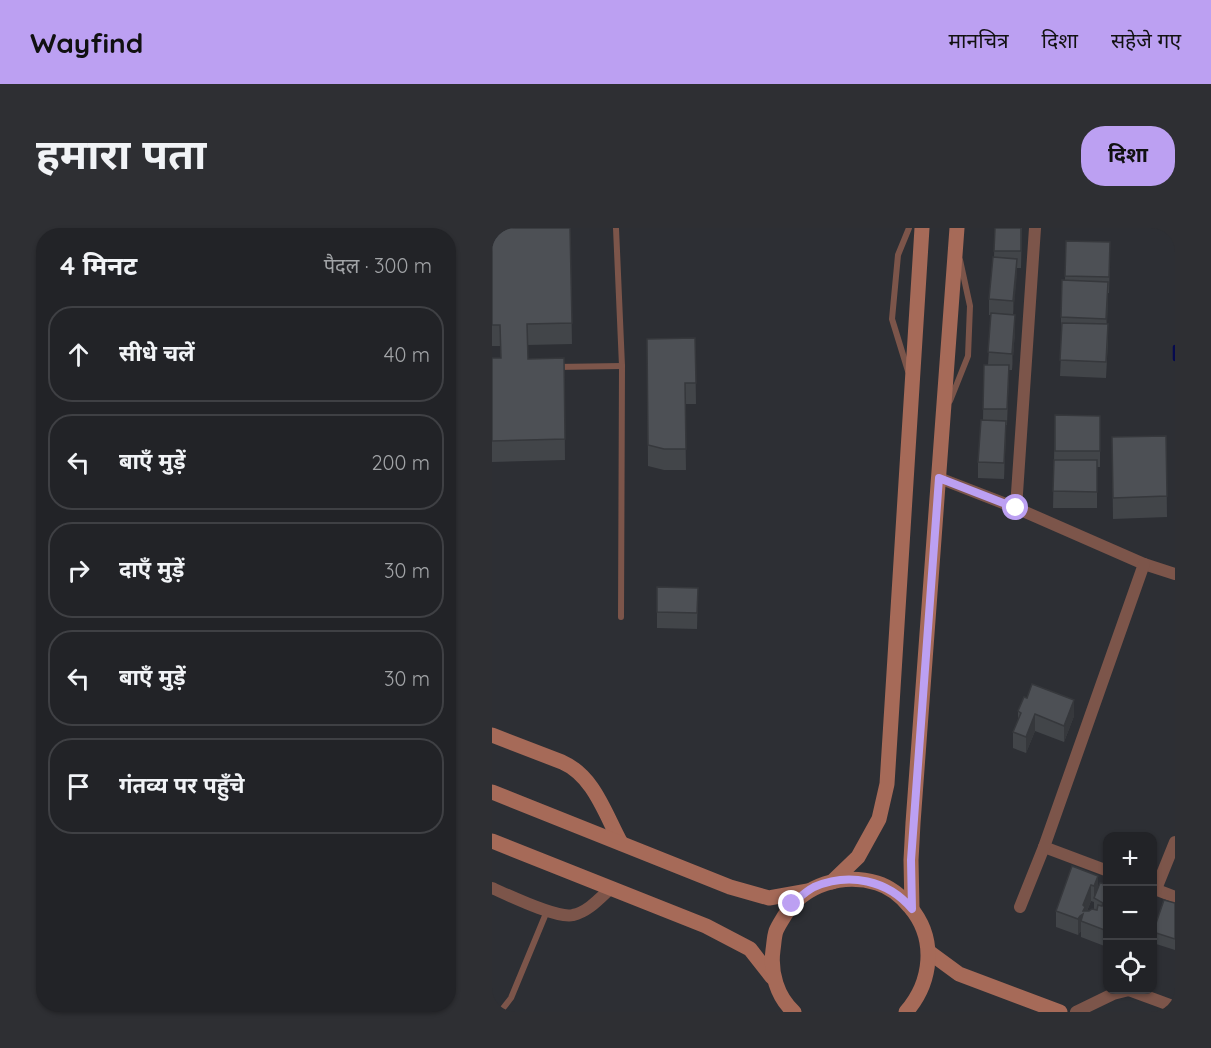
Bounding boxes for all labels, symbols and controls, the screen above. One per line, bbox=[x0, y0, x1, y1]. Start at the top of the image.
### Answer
text: Wayfind bbox=[30, 25, 143, 60]
text: मानचित्र bbox=[949, 27, 1009, 53]
text: दिशा bbox=[1042, 27, 1078, 53]
text: सहेजे गए bbox=[1111, 27, 1181, 53]
button: दिशा bbox=[1081, 126, 1175, 186]
text: हमारा पता bbox=[36, 127, 206, 180]
text: 4 मिनट bbox=[60, 249, 137, 282]
text: पैदल · 300 m bbox=[324, 253, 432, 278]
icon: ahead bbox=[62, 338, 95, 371]
text: सीधे चलें bbox=[119, 339, 195, 367]
text: 40 m bbox=[384, 342, 430, 367]
icon: left bbox=[62, 446, 95, 479]
text: बाएँ मुड़ें bbox=[119, 447, 185, 475]
text: 200 m bbox=[371, 450, 430, 475]
route start bbox=[1002, 494, 1028, 520]
icon: right bbox=[62, 554, 95, 587]
text: दाएँ मुड़ें bbox=[119, 555, 184, 583]
text: 30 m bbox=[384, 558, 430, 583]
icon: left bbox=[62, 662, 95, 695]
text: बाएँ मुड़ें bbox=[119, 663, 185, 691]
text: 30 m bbox=[384, 666, 430, 691]
icon: arrive bbox=[62, 770, 95, 803]
text: गंतव्य पर पहुँचे bbox=[119, 771, 244, 799]
map controls bbox=[1103, 832, 1157, 994]
button: + bbox=[1103, 832, 1157, 886]
button: − bbox=[1103, 886, 1157, 940]
route end bbox=[778, 890, 804, 916]
button: locate bbox=[1103, 940, 1157, 994]

